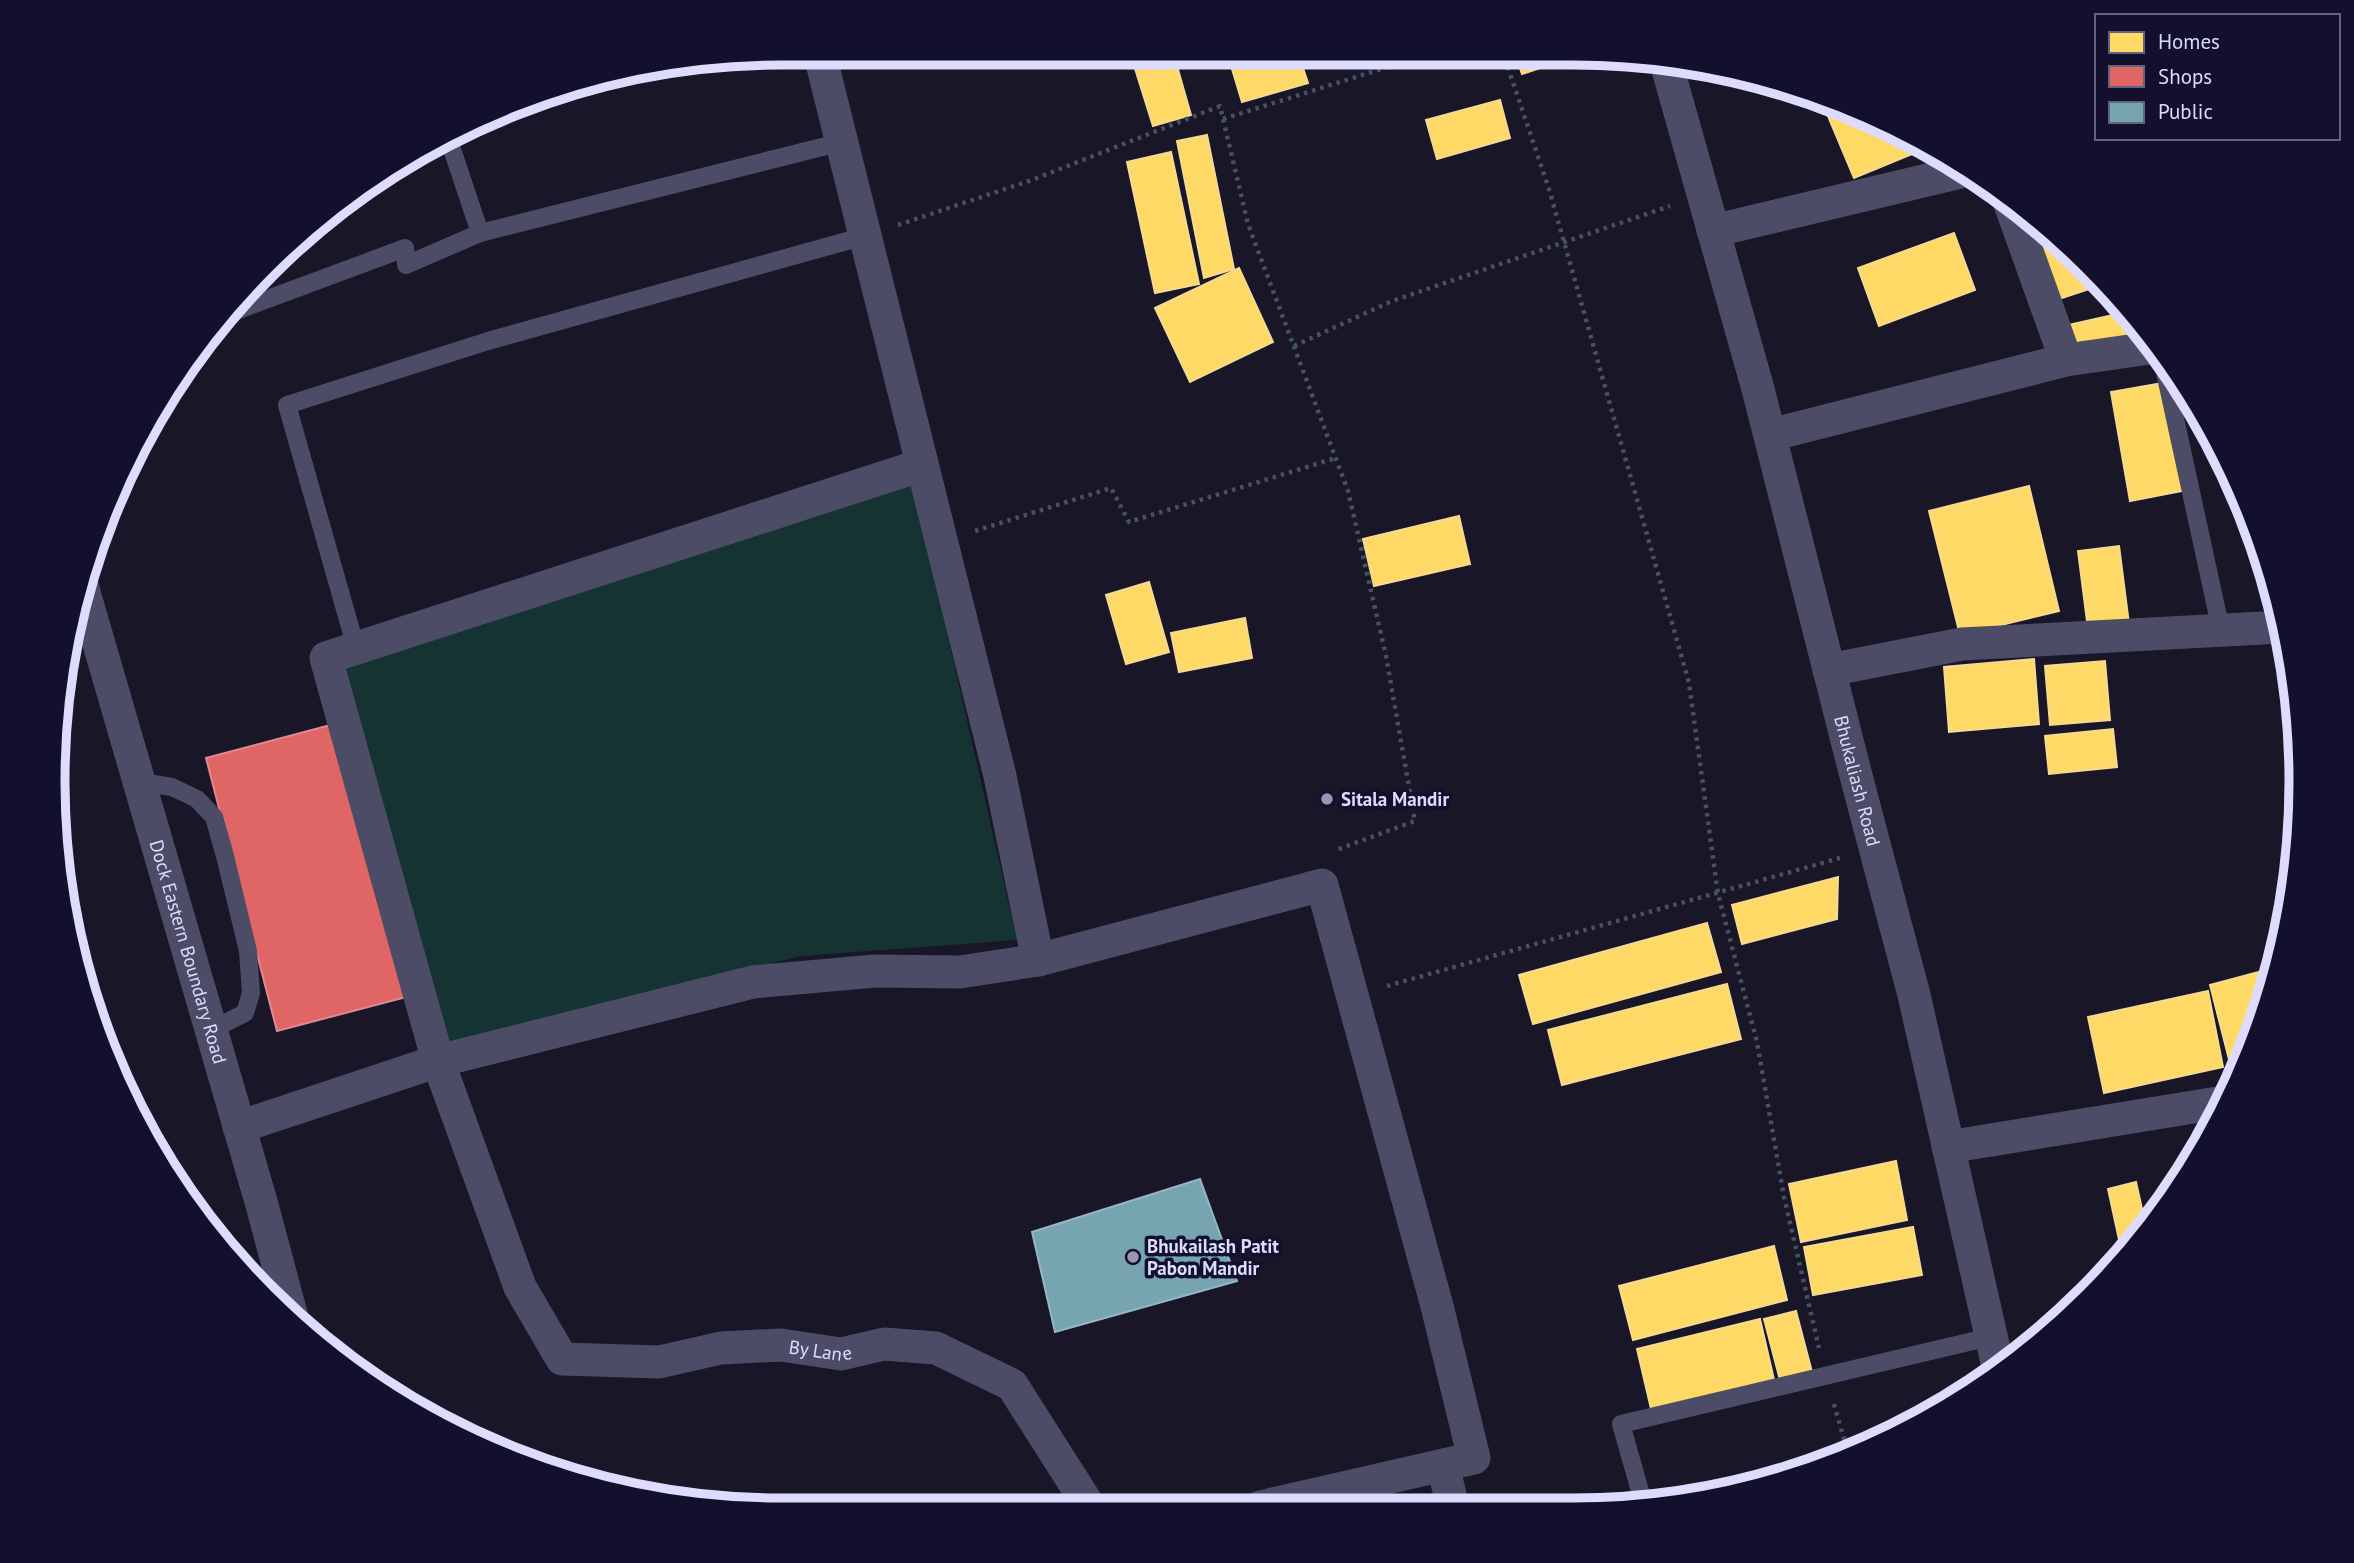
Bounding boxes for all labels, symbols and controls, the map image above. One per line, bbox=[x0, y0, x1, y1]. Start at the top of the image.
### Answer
legend bbox=[2095, 14, 2340, 140]
text: Homes bbox=[2158, 28, 2220, 55]
text: Shops bbox=[2158, 63, 2212, 90]
text: Public bbox=[2158, 98, 2213, 125]
street label: Bhukaliash Road bbox=[1829, 713, 1886, 849]
place label: Sitala Mandir bbox=[1341, 787, 1449, 811]
marker: Sitala Mandir bbox=[1319, 791, 1335, 807]
street label: Dock Eastern Boundary Road bbox=[145, 837, 232, 1066]
place label: Bhukailash Patit Pabon Mandir bbox=[1147, 1234, 1279, 1280]
marker: Bhukailash Patit Pabon Mandir bbox=[1125, 1249, 1141, 1265]
street label: By Lane bbox=[787, 1334, 854, 1366]

